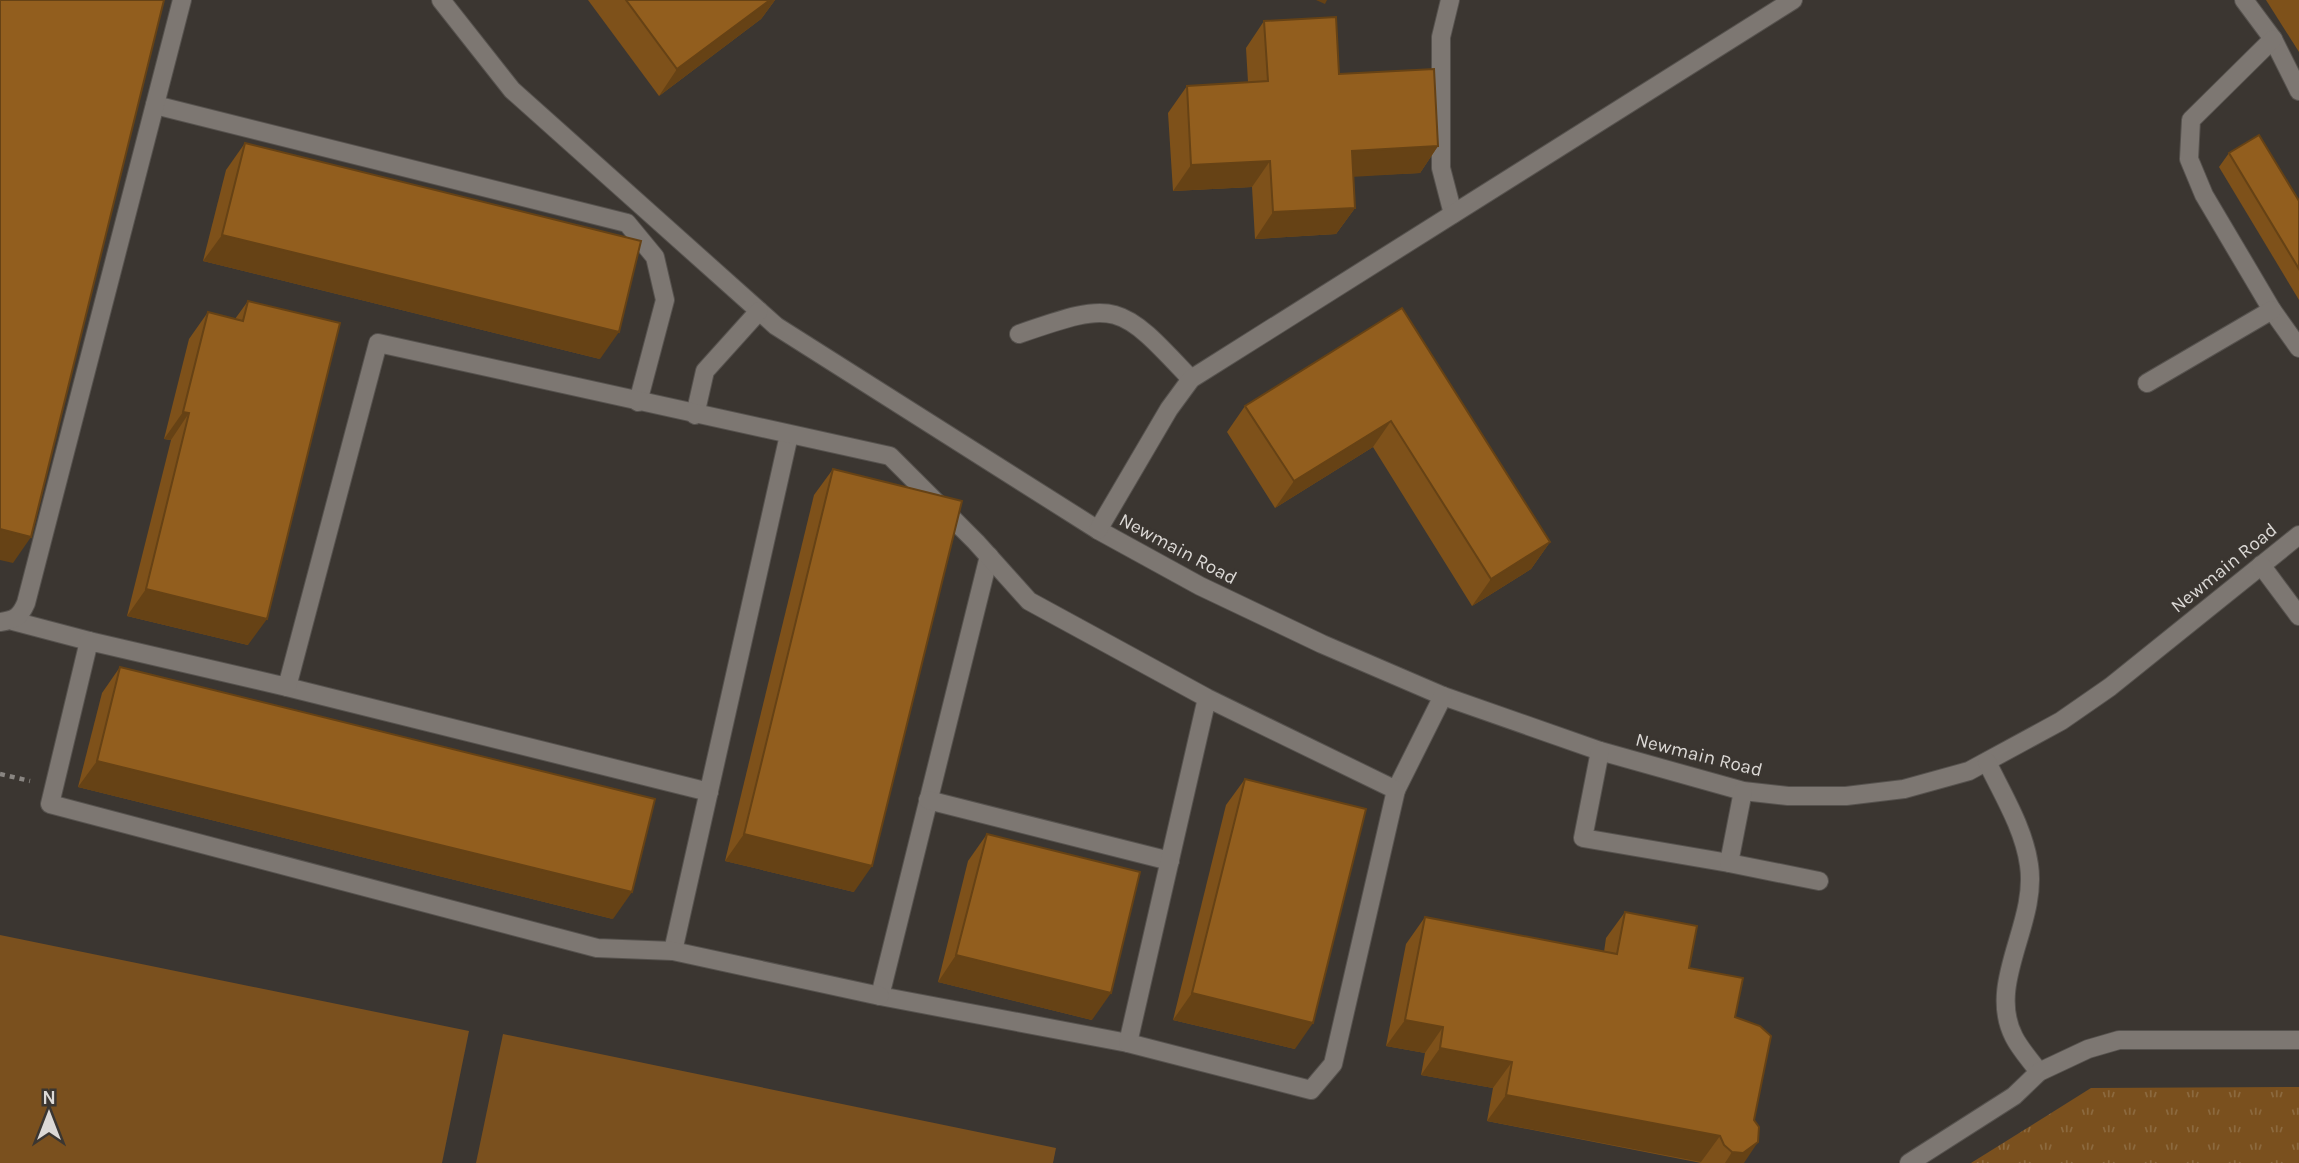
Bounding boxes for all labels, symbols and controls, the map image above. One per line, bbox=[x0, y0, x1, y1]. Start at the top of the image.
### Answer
street label: Newmain Road bbox=[1115, 509, 1241, 589]
street label: Newmain Road bbox=[2167, 519, 2281, 617]
street label: Newmain Road bbox=[1633, 729, 1765, 781]
north arrow bbox=[14, 1079, 84, 1149]
text: N bbox=[42, 1087, 56, 1109]

